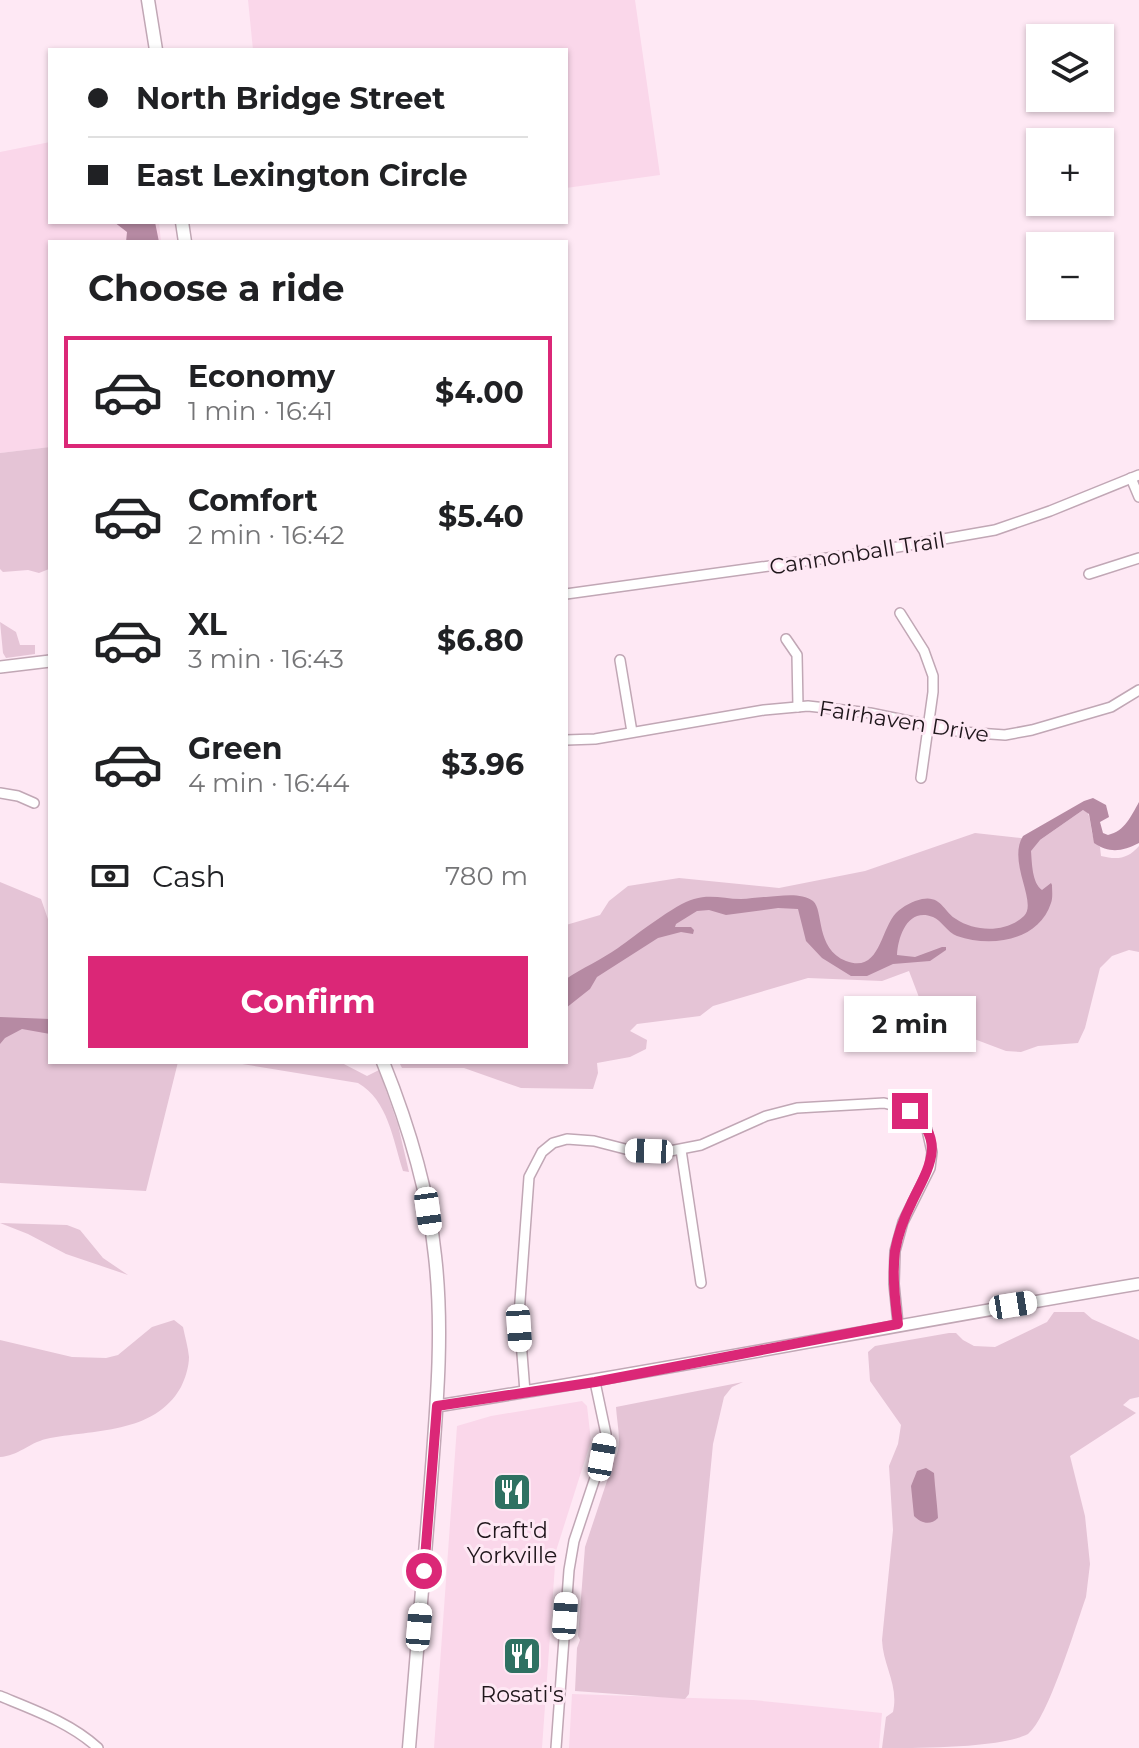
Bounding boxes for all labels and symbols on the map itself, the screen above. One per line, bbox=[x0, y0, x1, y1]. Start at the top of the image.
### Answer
street label: Cannonball Trail bbox=[767, 526, 947, 581]
street label: Fairhaven Drive bbox=[817, 695, 991, 748]
callout: 2 min bbox=[844, 995, 976, 1051]
route end bbox=[892, 1093, 928, 1129]
car bbox=[625, 1138, 673, 1164]
car bbox=[413, 1186, 443, 1236]
car bbox=[987, 1289, 1039, 1321]
car bbox=[505, 1303, 533, 1353]
car bbox=[586, 1431, 618, 1483]
restaurant icon: Craft'd Yorkville bbox=[491, 1471, 533, 1513]
place label: Craft'd Yorkville bbox=[467, 1517, 557, 1569]
route start bbox=[406, 1553, 442, 1589]
car bbox=[551, 1591, 579, 1641]
car bbox=[405, 1602, 433, 1652]
restaurant icon: Rosati's bbox=[501, 1635, 543, 1677]
place label: Rosati's bbox=[480, 1681, 564, 1708]

